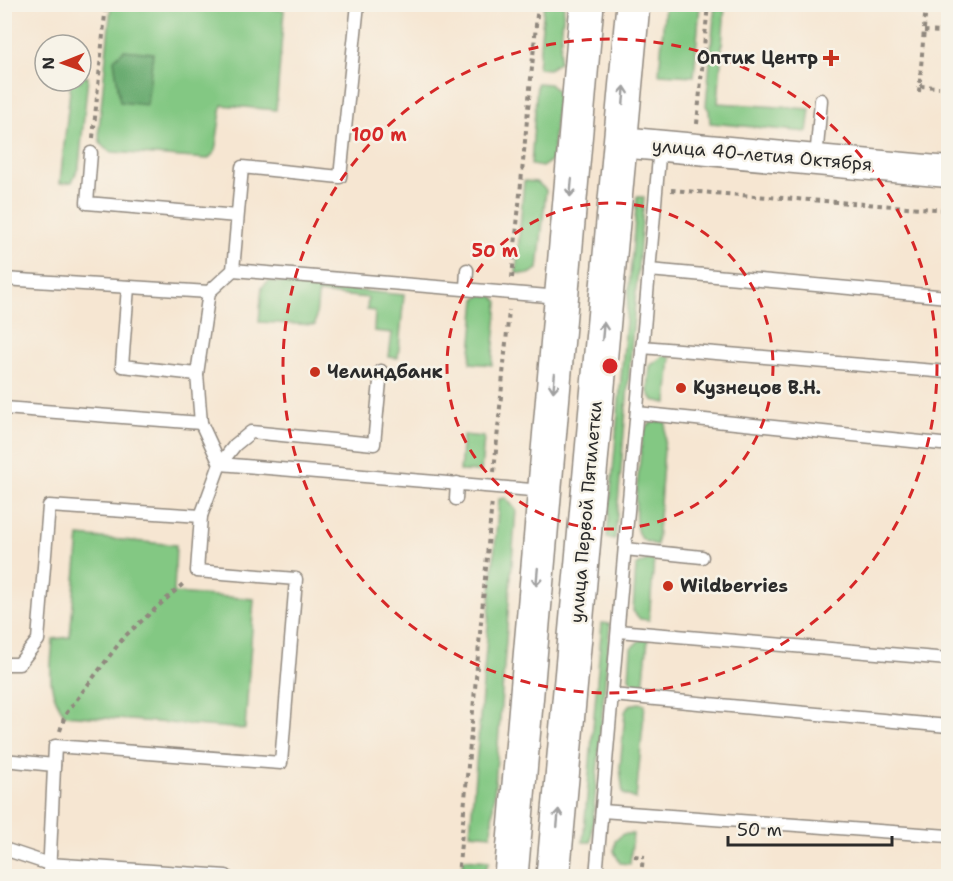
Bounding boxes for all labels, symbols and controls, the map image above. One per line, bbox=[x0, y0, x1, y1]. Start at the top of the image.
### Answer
north arrow bbox=[33, 33, 93, 93]
place label: Оптик Центр bbox=[697, 46, 818, 70]
marker: Оптик Центр bbox=[822, 49, 840, 67]
text: N bbox=[38, 57, 59, 70]
one-way arrow bbox=[619, 86, 630, 106]
text: 100 m bbox=[351, 123, 407, 147]
street label: улица 40-летия Октября bbox=[651, 133, 873, 177]
one-way arrow bbox=[565, 178, 576, 198]
text: 50 m bbox=[472, 239, 519, 263]
one-way arrow bbox=[598, 322, 609, 342]
centre of rings bbox=[600, 356, 620, 376]
place label: Челиндбанк bbox=[327, 360, 443, 384]
marker: Челиндбанк bbox=[308, 365, 322, 379]
one-way arrow bbox=[548, 372, 559, 392]
place label: Кузнецов В.Н. bbox=[693, 376, 821, 400]
marker: Кузнецов В.Н. bbox=[674, 381, 688, 395]
street label: улица Первой Пятилетки bbox=[564, 400, 608, 624]
one-way arrow bbox=[531, 566, 542, 586]
place label: Wildberries bbox=[680, 574, 788, 598]
marker: Wildberries bbox=[661, 579, 675, 593]
one-way arrow bbox=[553, 809, 564, 829]
scale bar bbox=[728, 809, 892, 847]
text: 50 m bbox=[737, 818, 782, 842]

